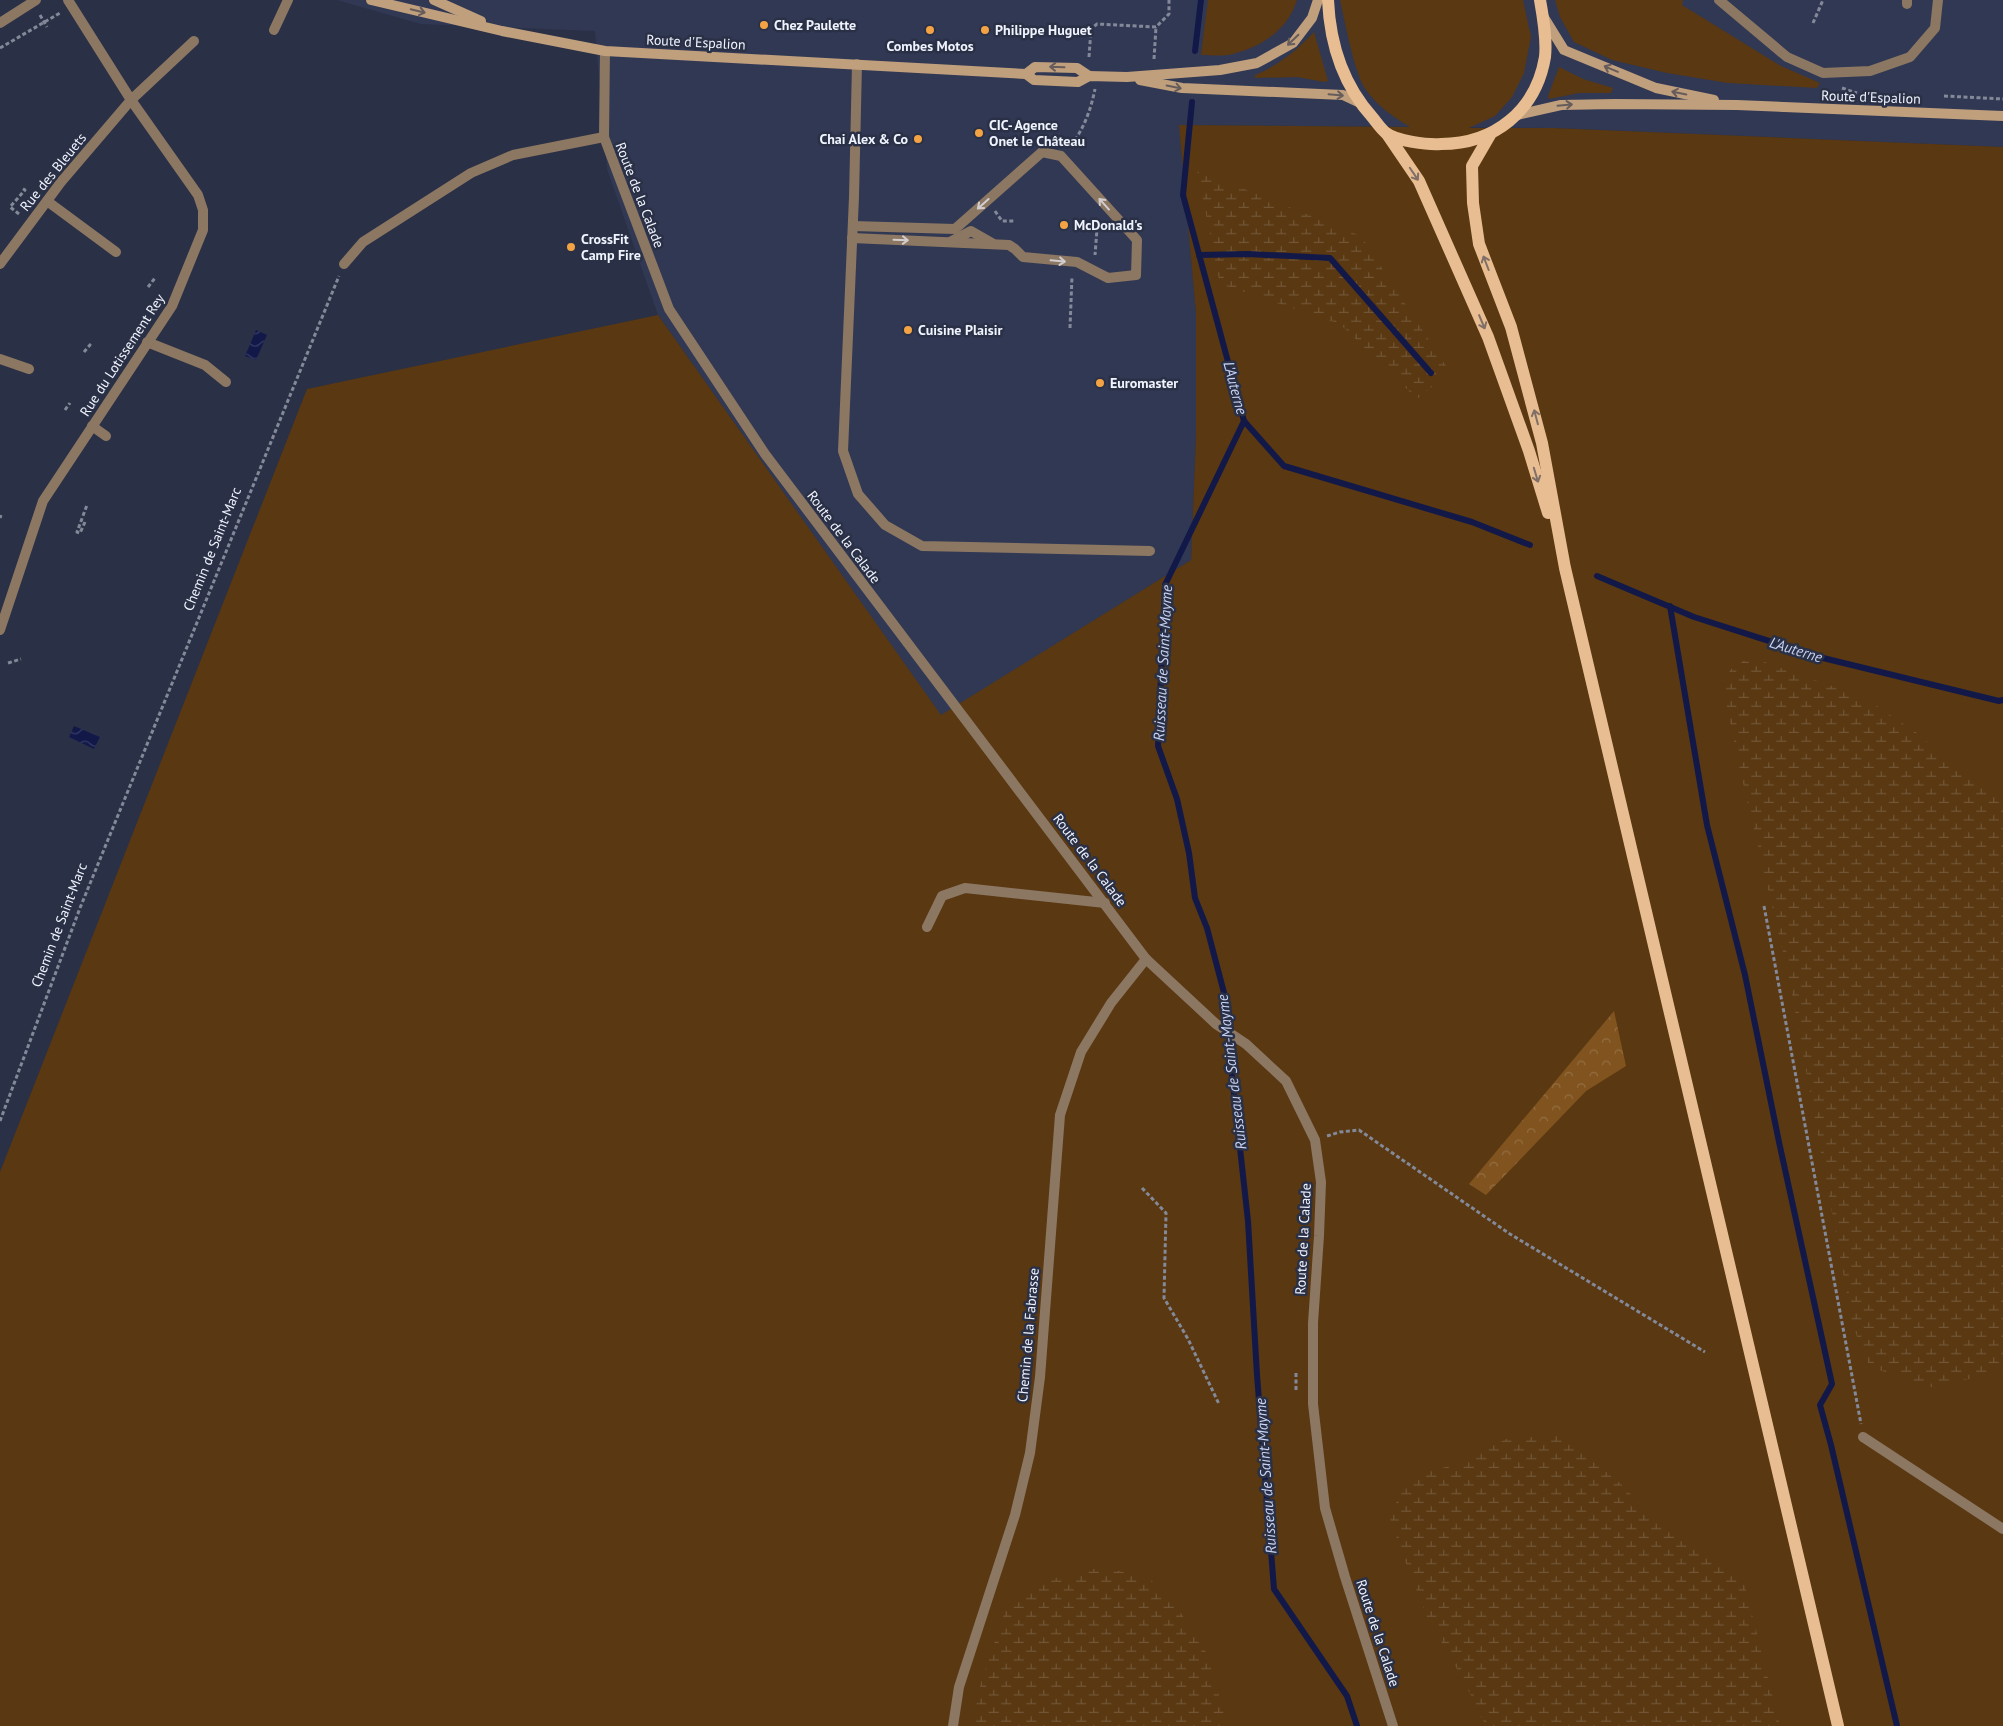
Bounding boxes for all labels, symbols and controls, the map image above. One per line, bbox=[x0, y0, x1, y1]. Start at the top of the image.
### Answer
one-way arrow bbox=[410, 7, 426, 16]
place label: Chez Paulette bbox=[774, 16, 856, 34]
marker: Chez Paulette bbox=[758, 19, 770, 31]
place label: Philippe Huguet bbox=[995, 21, 1092, 39]
marker: Combes Motos bbox=[924, 24, 936, 36]
marker: Philippe Huguet bbox=[979, 24, 991, 36]
street label: Route d'Espalion bbox=[646, 30, 746, 54]
one-way arrow bbox=[1287, 34, 1300, 46]
place label: Combes Motos bbox=[886, 37, 974, 55]
one-way arrow bbox=[1049, 63, 1065, 72]
one-way arrow bbox=[1604, 64, 1619, 73]
one-way arrow bbox=[1166, 82, 1182, 92]
street label: Route d'Espalion bbox=[1821, 86, 1921, 108]
one-way arrow bbox=[1672, 88, 1688, 97]
one-way arrow bbox=[1328, 90, 1344, 100]
one-way arrow bbox=[1556, 100, 1572, 110]
place label: CIC- Agence Onet le Château bbox=[989, 116, 1085, 150]
marker: CIC- Agence Onet le Château bbox=[973, 127, 985, 139]
street label: Rue des Bleuets bbox=[16, 129, 90, 215]
place label: Chai Alex & Co bbox=[819, 130, 908, 148]
marker: Chai Alex & Co bbox=[912, 133, 924, 145]
street label: Route de la Calade bbox=[612, 140, 668, 250]
one-way arrow bbox=[1409, 167, 1419, 181]
one-way arrow bbox=[977, 198, 990, 210]
one-way arrow bbox=[1098, 198, 1110, 211]
place label: McDonald's bbox=[1074, 216, 1143, 234]
marker: McDonald's bbox=[1058, 219, 1070, 231]
place label: CrossFit Camp Fire bbox=[581, 230, 641, 264]
one-way arrow bbox=[893, 236, 909, 245]
marker: CrossFit Camp Fire bbox=[565, 241, 577, 253]
one-way arrow bbox=[1481, 255, 1490, 271]
one-way arrow bbox=[1050, 256, 1066, 266]
street label: Rue du Lotissement Rey bbox=[76, 290, 169, 420]
one-way arrow bbox=[1477, 314, 1487, 329]
place label: Cuisine Plaisir bbox=[918, 321, 1002, 339]
marker: Cuisine Plaisir bbox=[902, 324, 914, 336]
water label: L'Auterne bbox=[1219, 359, 1252, 417]
place label: Euromaster bbox=[1110, 374, 1178, 392]
marker: Euromaster bbox=[1094, 377, 1106, 389]
one-way arrow bbox=[1530, 410, 1540, 426]
one-way arrow bbox=[1532, 467, 1542, 483]
street label: Chemin de Saint-Marc bbox=[179, 484, 245, 614]
street label: Route de la Calade bbox=[803, 487, 885, 587]
water label: Ruisseau de Saint-Mayme bbox=[1149, 584, 1176, 741]
water label: L'Auterne bbox=[1767, 633, 1825, 667]
street label: Route de la Calade bbox=[1049, 810, 1131, 910]
street label: Chemin de Saint-Marc bbox=[27, 860, 91, 990]
water label: Ruisseau de Saint-Mayme bbox=[1213, 993, 1250, 1151]
street label: Route de la Calade bbox=[1291, 1183, 1315, 1295]
street label: Chemin de la Fabrasse bbox=[1013, 1267, 1043, 1403]
water label: Ruisseau de Saint-Mayme bbox=[1251, 1397, 1280, 1555]
street label: Route de la Calade bbox=[1352, 1577, 1404, 1689]

